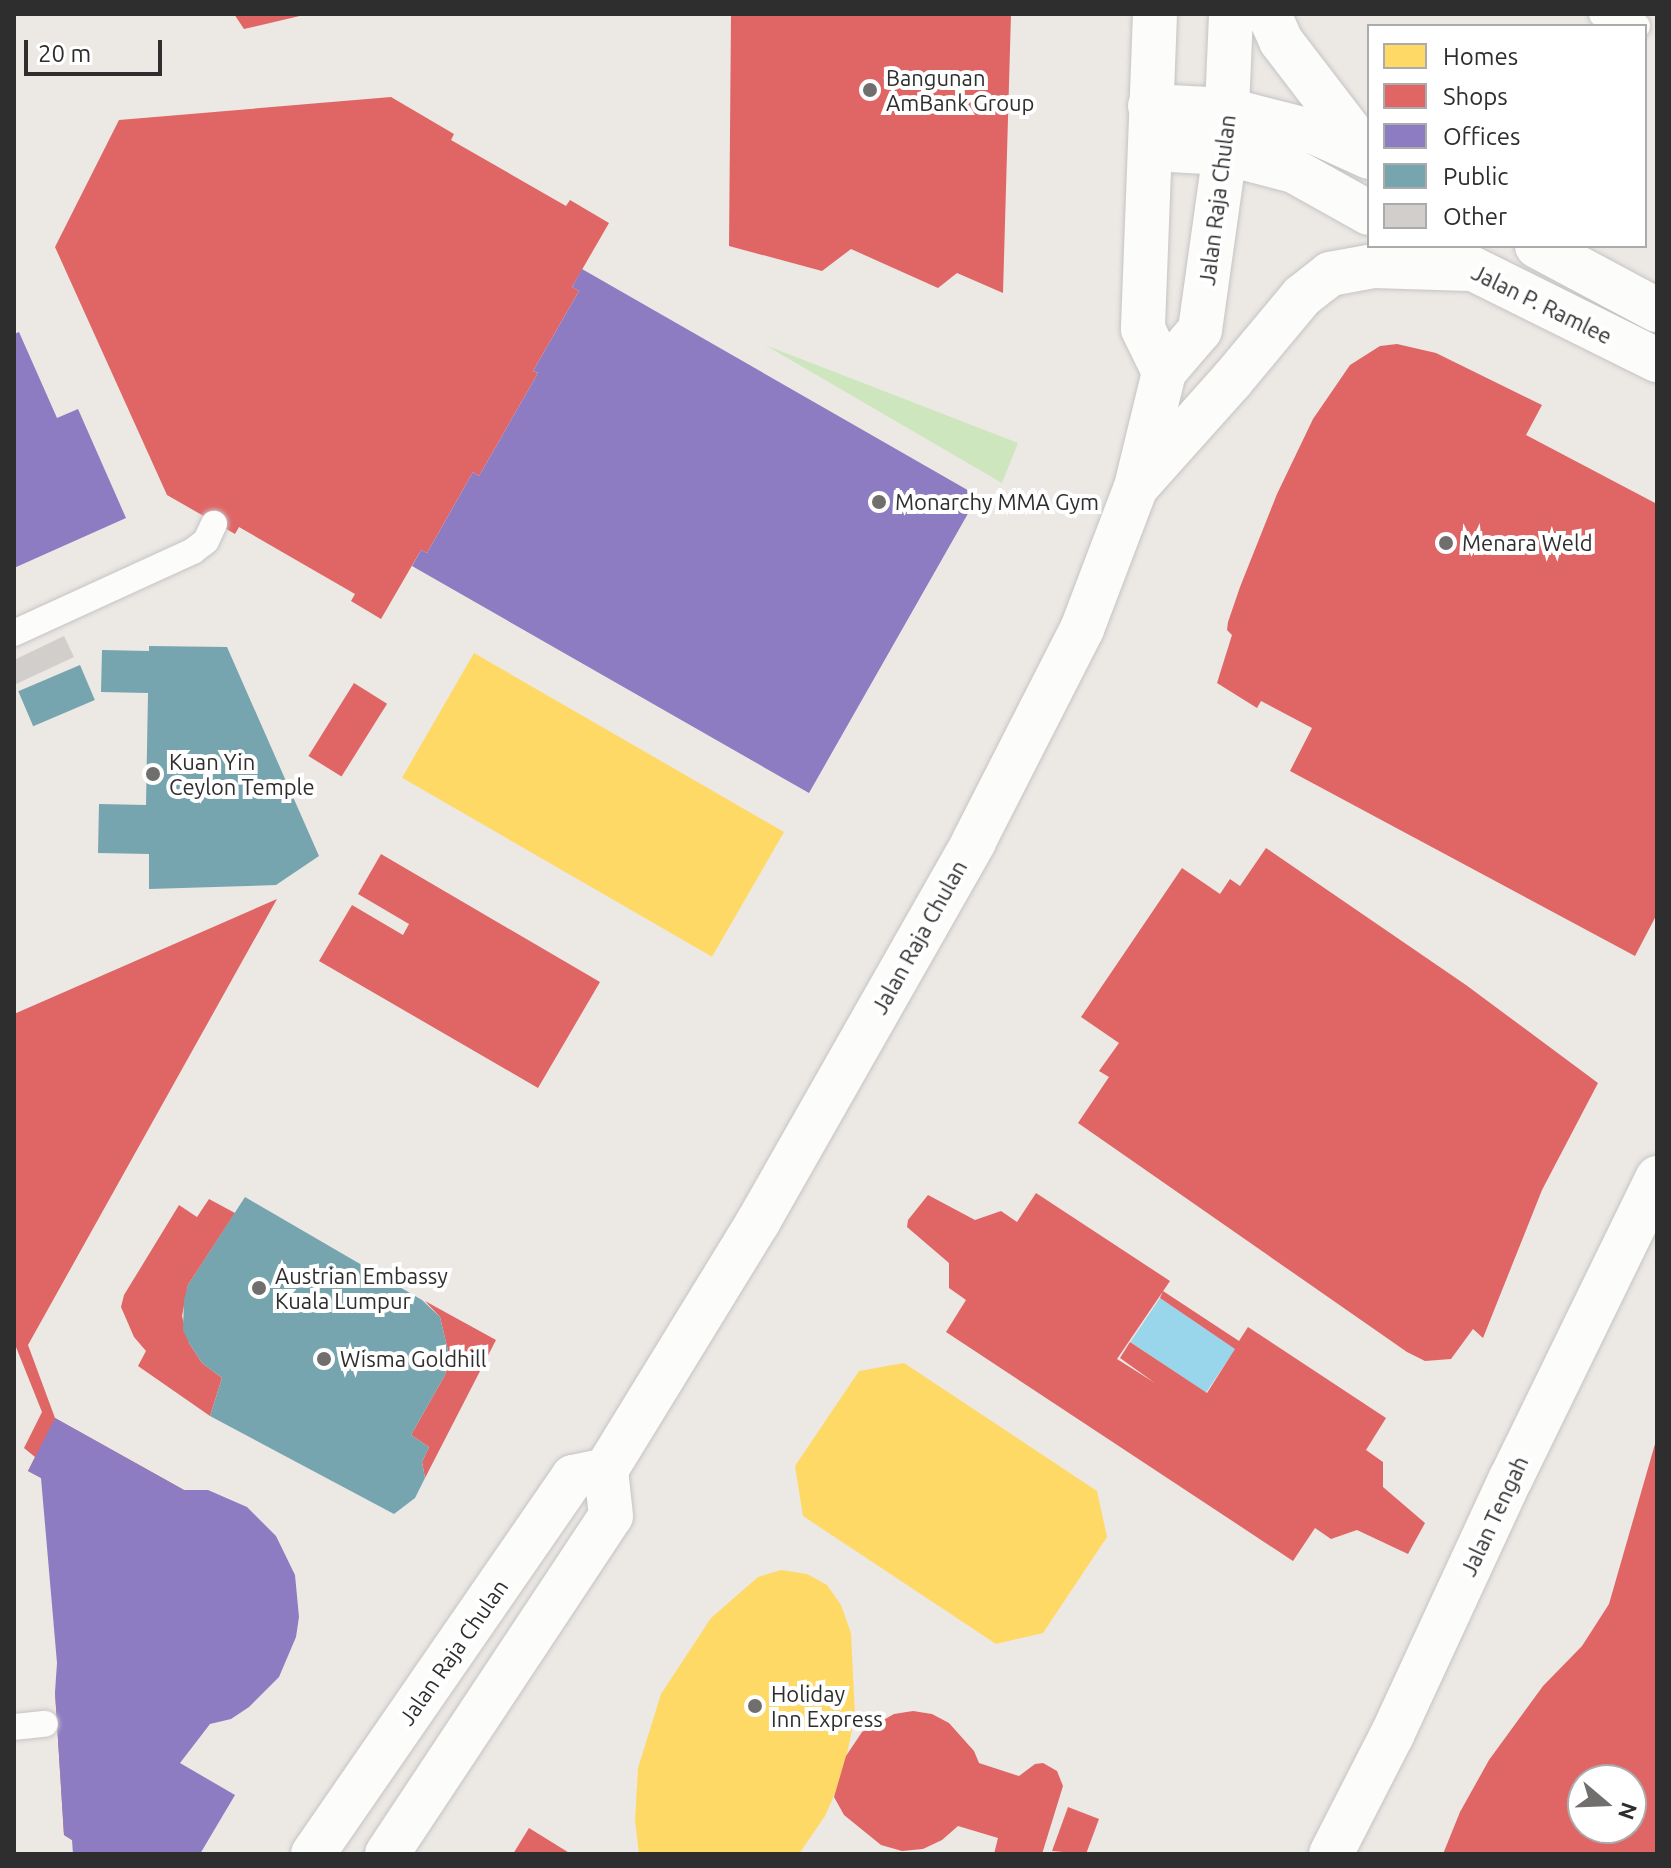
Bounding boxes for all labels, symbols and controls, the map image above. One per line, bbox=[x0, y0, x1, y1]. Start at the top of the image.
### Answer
scale bar bbox=[28, 24, 166, 74]
legend bbox=[1367, 24, 1647, 248]
text: 20 m bbox=[38, 40, 91, 67]
text: Homes bbox=[1443, 43, 1518, 70]
place label: Bangunan AmBank Group bbox=[886, 64, 1034, 116]
marker: Bangunan AmBank Group bbox=[861, 81, 879, 99]
text: Shops bbox=[1443, 83, 1508, 110]
street label: Jalan Raja Chulan bbox=[1193, 113, 1241, 287]
text: Offices bbox=[1443, 123, 1521, 150]
text: Public bbox=[1443, 163, 1508, 190]
text: Other bbox=[1443, 203, 1507, 230]
street label: Jalan P. Ramlee bbox=[1468, 259, 1616, 349]
place label: Monarchy MMA Gym bbox=[895, 489, 1099, 515]
marker: Monarchy MMA Gym bbox=[870, 493, 888, 511]
place label: Menara Weld bbox=[1462, 530, 1593, 556]
marker: Menara Weld bbox=[1437, 534, 1455, 552]
place label: Kuan Yin Ceylon Temple bbox=[169, 748, 315, 800]
marker: Kuan Yin Ceylon Temple bbox=[144, 765, 162, 783]
street label: Jalan Raja Chulan bbox=[866, 855, 972, 1019]
place label: Austrian Embassy Kuala Lumpur bbox=[275, 1262, 448, 1314]
marker: Austrian Embassy Kuala Lumpur bbox=[250, 1279, 268, 1297]
place label: Wisma Goldhill bbox=[340, 1346, 487, 1372]
marker: Wisma Goldhill bbox=[315, 1350, 333, 1368]
street label: Jalan Tengah bbox=[1455, 1452, 1533, 1580]
street label: Jalan Raja Chulan bbox=[393, 1574, 513, 1730]
place label: Holiday Inn Express bbox=[771, 1680, 883, 1732]
marker: Holiday Inn Express bbox=[746, 1697, 764, 1715]
north arrow bbox=[1567, 1764, 1647, 1844]
text: N bbox=[1614, 1799, 1643, 1823]

